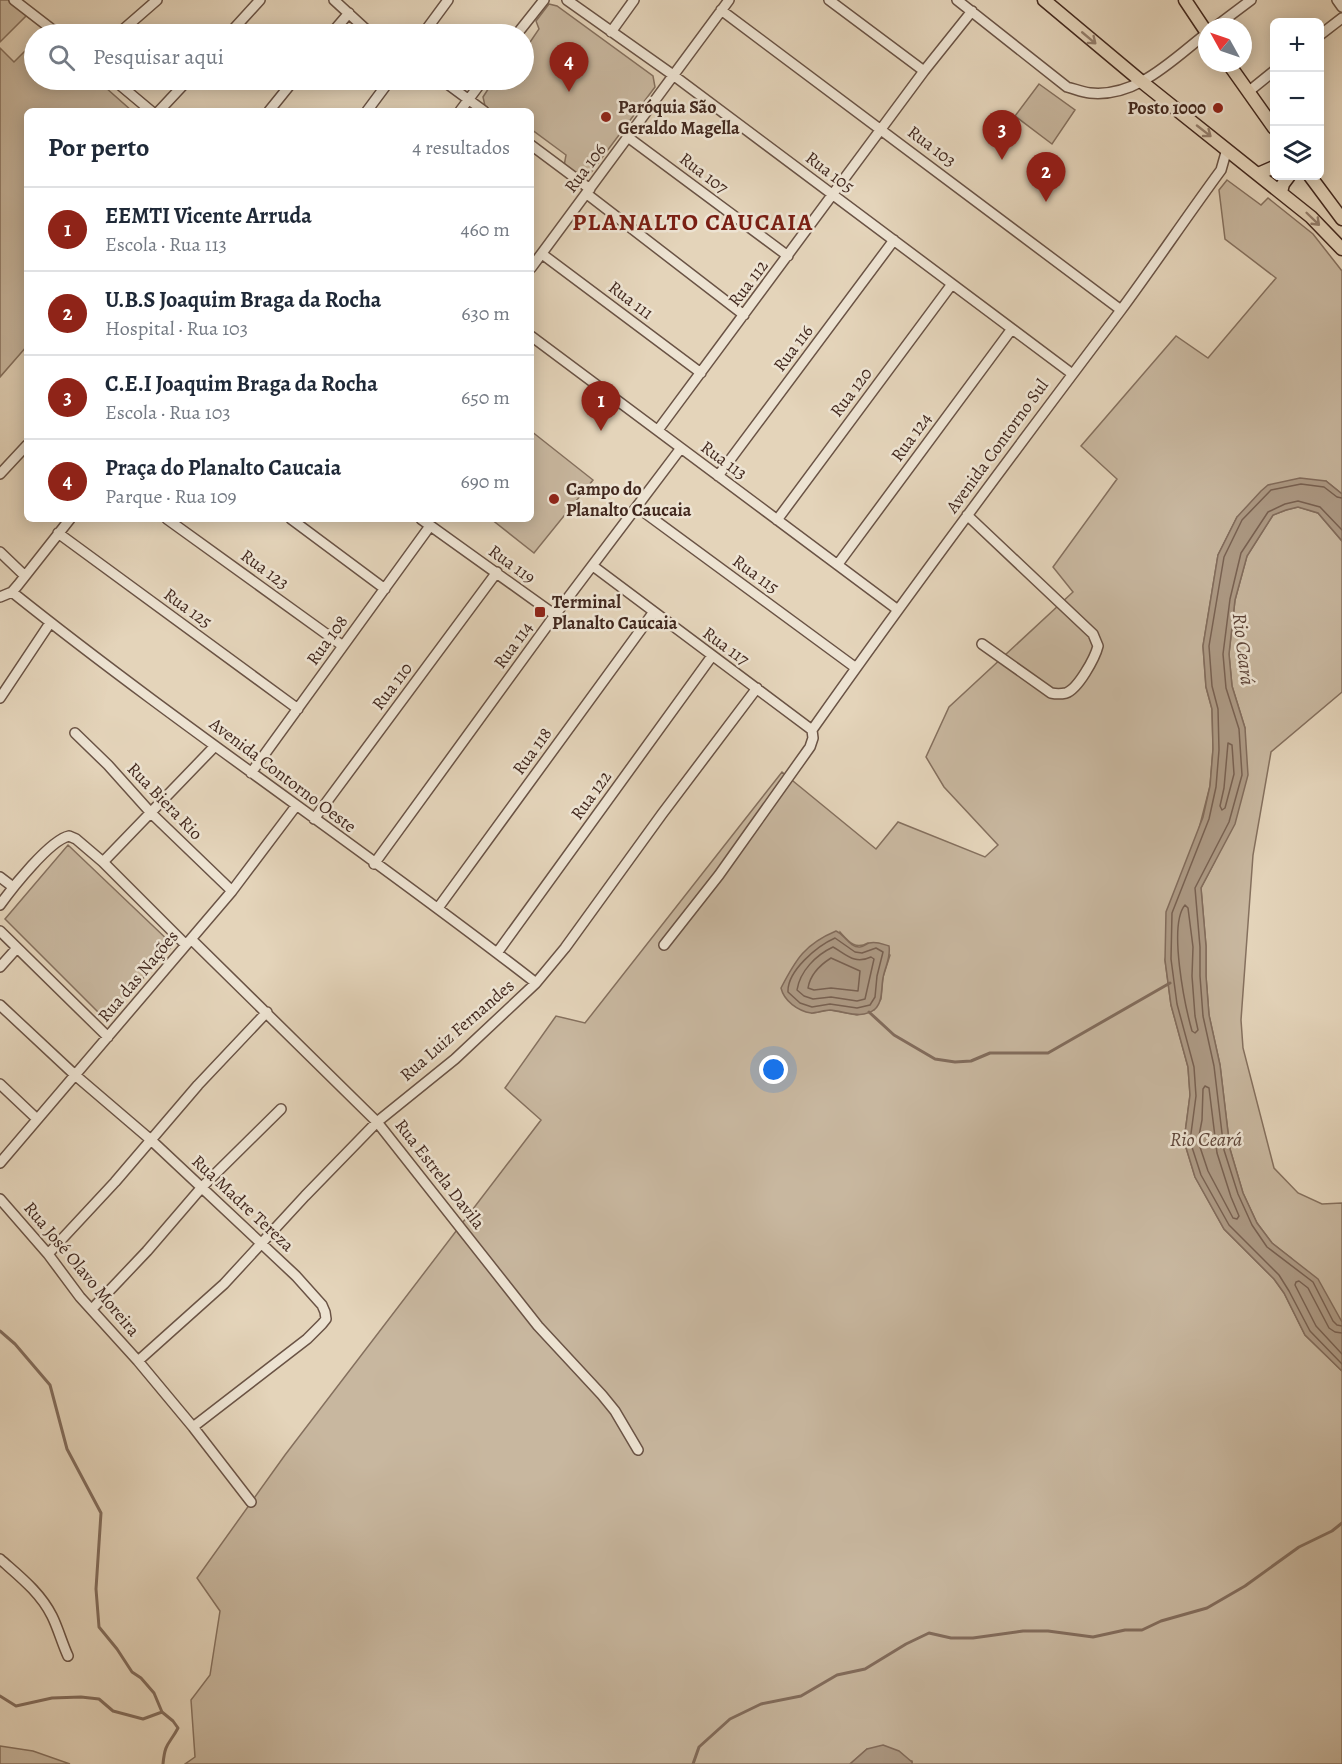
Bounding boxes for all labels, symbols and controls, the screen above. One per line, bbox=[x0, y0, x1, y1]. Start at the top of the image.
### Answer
north arrow bbox=[1198, 18, 1252, 72]
map controls bbox=[1270, 18, 1324, 180]
button: + bbox=[1270, 18, 1324, 72]
search box bbox=[24, 24, 534, 90]
one-way arrow bbox=[1081, 31, 1097, 44]
icon: search bbox=[45, 41, 78, 74]
text: Pesquisar aqui bbox=[93, 42, 224, 72]
pin: 4 bbox=[550, 42, 588, 92]
button: − bbox=[1270, 72, 1324, 126]
place label: Paróquia São Geraldo Magella bbox=[618, 95, 740, 140]
place label: Posto 1000 bbox=[1128, 96, 1206, 120]
marker: Posto 1000 bbox=[1211, 101, 1225, 115]
marker: Paróquia São Geraldo Magella bbox=[599, 110, 613, 124]
pin: 3 bbox=[982, 110, 1022, 160]
street label: Rua 103 bbox=[903, 120, 961, 172]
one-way arrow bbox=[1196, 125, 1212, 138]
button: layers bbox=[1270, 126, 1324, 180]
text: Por perto bbox=[48, 130, 149, 165]
text: 4 resultados bbox=[412, 134, 510, 161]
street label: Rua 106 bbox=[558, 138, 612, 198]
street label: Rua 105 bbox=[801, 146, 859, 198]
street label: Rua 107 bbox=[675, 147, 734, 200]
pin: 2 bbox=[1026, 152, 1066, 202]
text: EEMTI Vicente Arruda bbox=[105, 201, 312, 231]
district label: PLANALTO CAUCAIA bbox=[572, 206, 814, 238]
one-way arrow bbox=[1305, 212, 1320, 226]
text: 1 bbox=[64, 216, 71, 243]
text: 460 m bbox=[460, 216, 510, 243]
text: Escola · Rua 113 bbox=[105, 231, 227, 258]
street label: Rua 112 bbox=[722, 254, 774, 311]
street label: Rua 111 bbox=[604, 275, 658, 325]
text: U.B.S Joaquim Braga da Rocha bbox=[105, 285, 381, 315]
text: 2 bbox=[63, 300, 72, 327]
text: 630 m bbox=[461, 300, 510, 327]
text: Hospital · Rua 103 bbox=[105, 315, 248, 342]
street label: Rua 116 bbox=[768, 320, 818, 376]
street label: Rua 120 bbox=[824, 362, 878, 422]
text: C.E.I Joaquim Braga da Rocha bbox=[105, 369, 378, 399]
street label: Avenida Contorno Sul bbox=[940, 374, 1054, 519]
pin: 1 bbox=[582, 382, 620, 431]
text: 3 bbox=[63, 384, 72, 411]
text: 650 m bbox=[461, 384, 510, 411]
text: Escola · Rua 103 bbox=[105, 399, 231, 426]
street label: Rua 124 bbox=[885, 408, 937, 466]
street label: Rua 113 bbox=[696, 435, 752, 485]
text: Praça do Planalto Caucaia bbox=[105, 453, 341, 483]
text: 4 bbox=[63, 468, 72, 495]
text: 690 m bbox=[460, 468, 510, 495]
place label: Campo do Planalto Caucaia bbox=[566, 477, 692, 522]
text: Parque · Rua 109 bbox=[105, 483, 237, 510]
marker: Campo do Planalto Caucaia bbox=[547, 492, 561, 506]
street label: Rua 119 bbox=[484, 539, 540, 589]
street label: Rua 123 bbox=[236, 543, 294, 595]
street label: Rua 115 bbox=[728, 549, 784, 599]
street label: Rua 125 bbox=[159, 582, 217, 634]
place label: Terminal Planalto Caucaia bbox=[552, 590, 678, 635]
marker: Terminal Planalto Caucaia bbox=[533, 605, 547, 619]
street label: Rua 108 bbox=[301, 610, 353, 670]
water label: Rio Ceará bbox=[1226, 611, 1261, 687]
street label: Rua 114 bbox=[488, 617, 538, 673]
street label: Rua 117 bbox=[698, 621, 754, 671]
street label: Rua 110 bbox=[366, 657, 418, 715]
street label: Avenida Contorno Oeste bbox=[204, 711, 361, 838]
street label: Rua 118 bbox=[507, 722, 557, 780]
street label: Rua Biera Rio bbox=[122, 757, 208, 845]
street label: Rua 122 bbox=[565, 765, 617, 824]
street label: Rua das Nações bbox=[92, 925, 184, 1027]
street label: Rua Luiz Fernandes bbox=[395, 974, 519, 1086]
your location bbox=[759, 1055, 788, 1084]
street label: Rua Estrela Davila bbox=[389, 1114, 491, 1235]
water label: Rio Ceará bbox=[1170, 1126, 1242, 1153]
street label: Rua Madre Tereza bbox=[187, 1149, 300, 1257]
street label: Rua José Olavo Moreira bbox=[18, 1197, 146, 1342]

